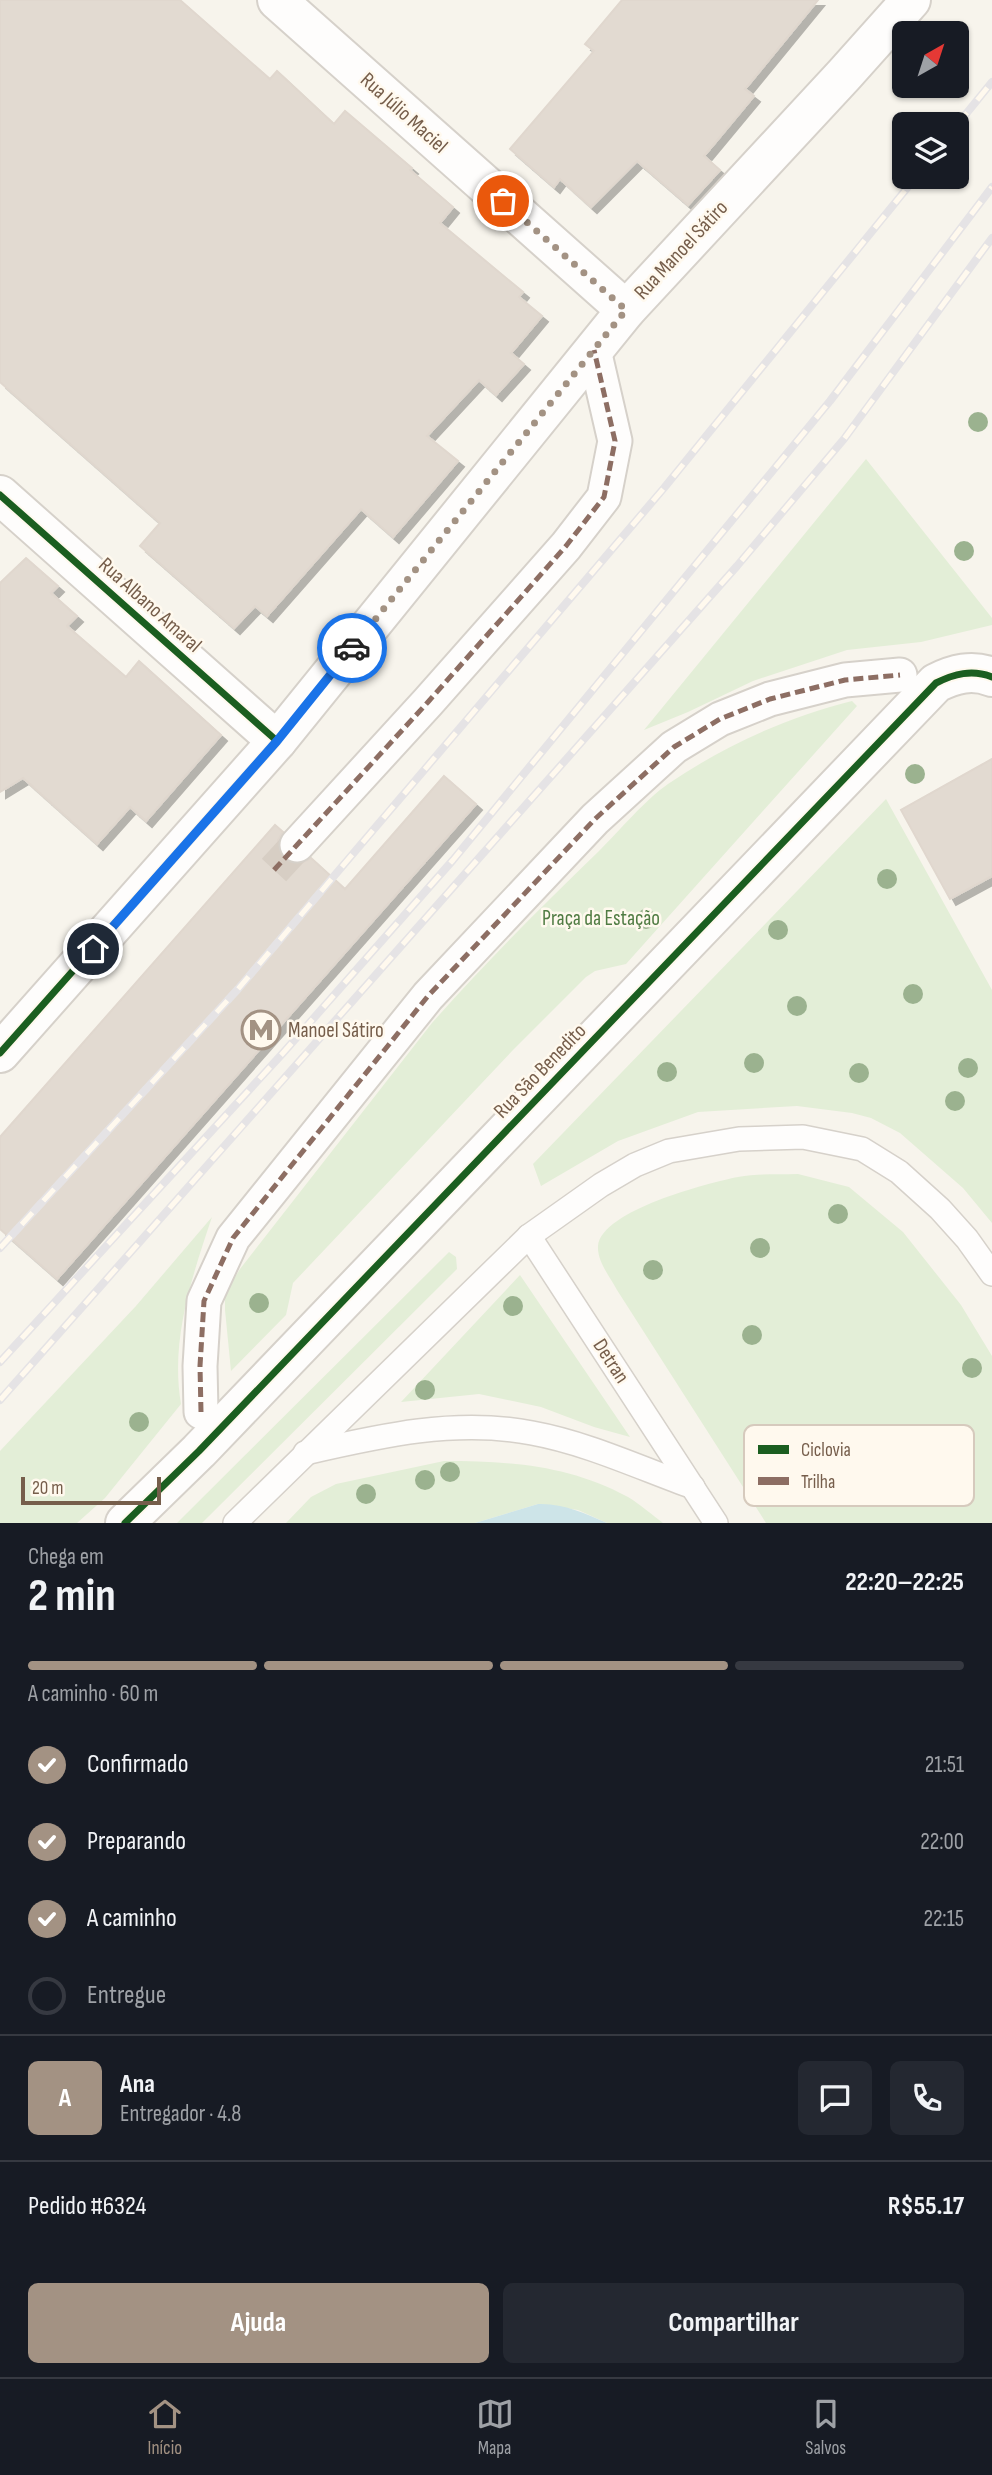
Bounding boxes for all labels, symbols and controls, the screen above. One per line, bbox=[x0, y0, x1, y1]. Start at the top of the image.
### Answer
north arrow bbox=[892, 21, 970, 98]
map controls bbox=[892, 21, 969, 189]
street label: Rua Júlio Maciel bbox=[355, 67, 453, 159]
button: layers bbox=[892, 112, 969, 189]
pin bbox=[473, 171, 533, 231]
icon: bag bbox=[484, 182, 522, 220]
street label: Rua Manoel Sátiro bbox=[629, 196, 733, 304]
street label: Rua Albano Amaral bbox=[94, 552, 206, 658]
courier bbox=[317, 613, 387, 683]
icon: car bbox=[333, 629, 371, 667]
park label: Praça da Estação bbox=[542, 906, 660, 931]
pin bbox=[63, 919, 123, 979]
icon: home bbox=[74, 930, 112, 968]
metro station icon: Manoel Sátiro bbox=[240, 1009, 282, 1051]
place label: Manoel Sátiro bbox=[288, 1018, 384, 1043]
street label: Rua São Benedito bbox=[489, 1018, 591, 1124]
street label: Detran bbox=[587, 1334, 635, 1388]
legend bbox=[744, 1425, 974, 1506]
text: Ciclovia bbox=[801, 1439, 851, 1462]
text: Trilha bbox=[801, 1471, 835, 1494]
scale bar bbox=[21, 1474, 161, 1506]
text: 20 m bbox=[32, 1477, 64, 1500]
text: Chega em bbox=[28, 1543, 104, 1571]
text: 22:20–22:25 bbox=[845, 1567, 964, 1598]
text: 2 min bbox=[28, 1569, 116, 1624]
text: A caminho · 60 m bbox=[28, 1680, 158, 1708]
icon: check bbox=[28, 1746, 66, 1784]
text: Confirmado bbox=[87, 1749, 188, 1780]
text: 21:51 bbox=[925, 1751, 964, 1779]
icon: check bbox=[28, 1823, 66, 1861]
text: Preparando bbox=[87, 1826, 186, 1857]
text: 22:00 bbox=[920, 1828, 964, 1856]
icon: check bbox=[28, 1900, 66, 1938]
text: A caminho bbox=[87, 1903, 177, 1934]
text: 22:15 bbox=[923, 1905, 964, 1933]
text: Entregue bbox=[87, 1980, 166, 2011]
button: chat bbox=[798, 2061, 872, 2135]
button: phone bbox=[890, 2061, 964, 2135]
text: Ana bbox=[120, 2069, 155, 2100]
text: A bbox=[59, 2083, 71, 2114]
text: Entregador · 4.8 bbox=[120, 2100, 241, 2128]
text: Pedido #6324 bbox=[28, 2191, 146, 2222]
text: R$55.17 bbox=[888, 2191, 964, 2222]
button: Ajuda bbox=[28, 2283, 489, 2363]
button: Compartilhar bbox=[503, 2283, 964, 2363]
tab: Início bbox=[146, 2395, 184, 2460]
tab: Mapa bbox=[476, 2395, 514, 2460]
tab: Salvos bbox=[805, 2395, 846, 2460]

